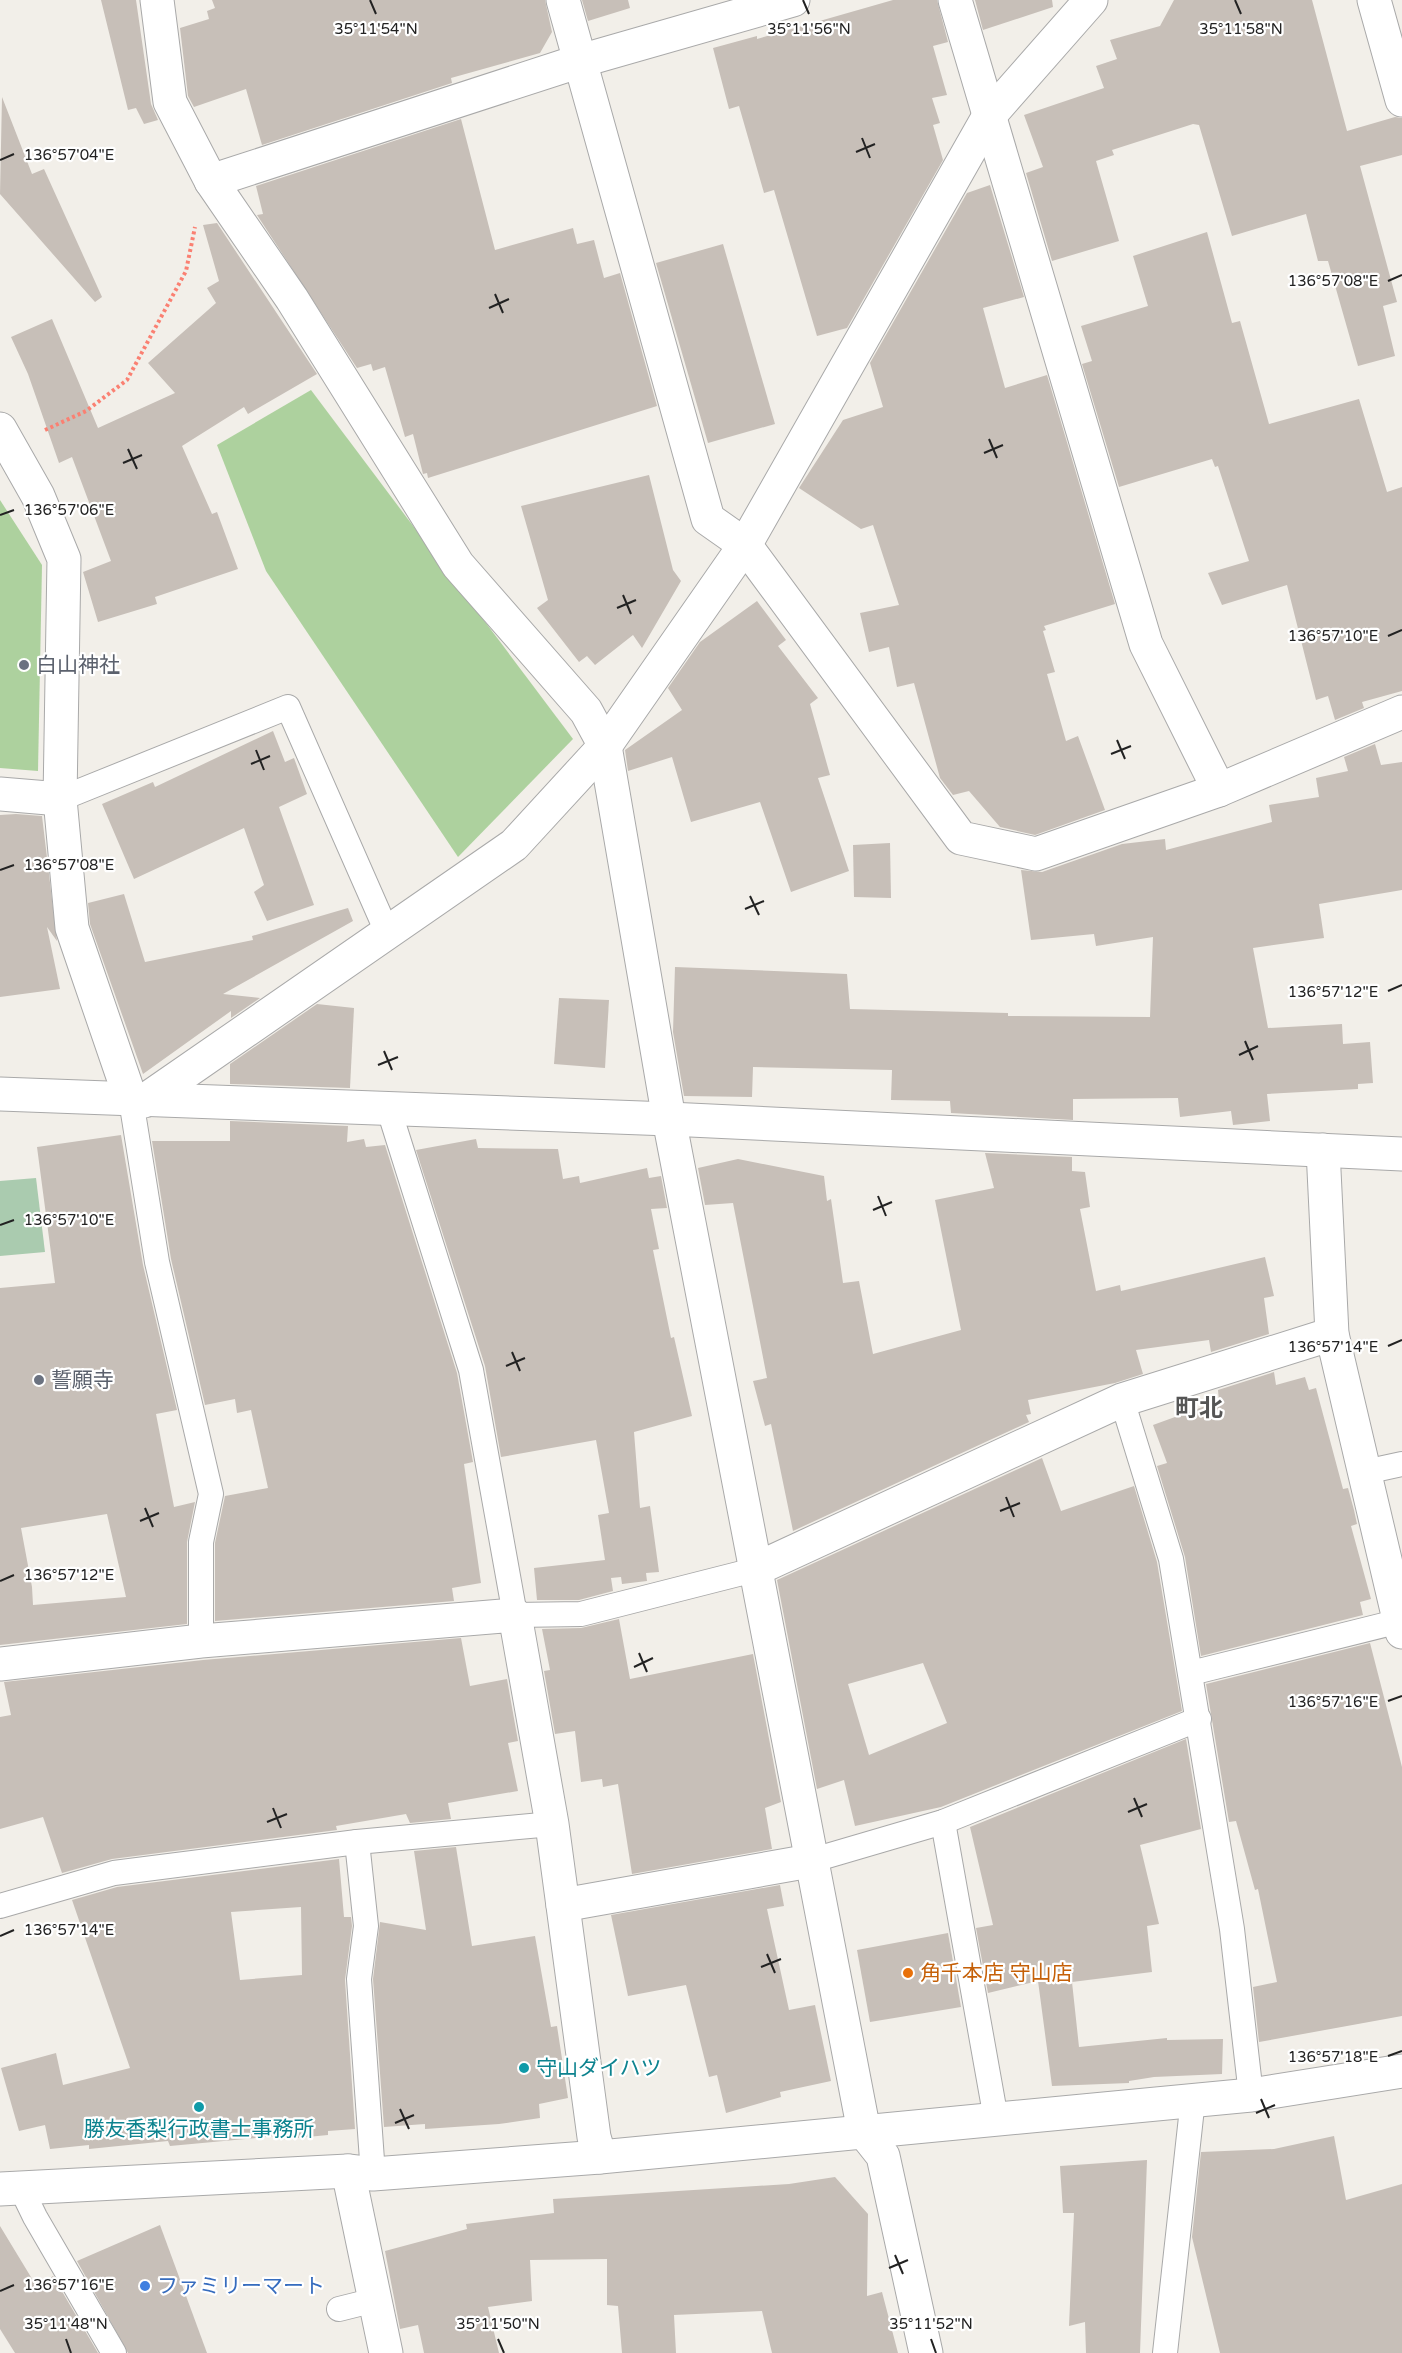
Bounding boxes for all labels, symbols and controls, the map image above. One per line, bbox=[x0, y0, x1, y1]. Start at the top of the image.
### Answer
text: 35°11'54"N bbox=[334, 20, 418, 38]
text: 35°11'56"N bbox=[767, 20, 851, 38]
text: 35°11'58"N bbox=[1199, 20, 1283, 38]
text: 136°57'04"E bbox=[24, 146, 114, 164]
text: 136°57'08"E bbox=[1288, 272, 1378, 290]
text: 136°57'06"E bbox=[24, 501, 114, 519]
text: 136°57'10"E bbox=[1288, 627, 1378, 645]
place label: 白山神社 bbox=[36, 653, 120, 678]
marker: 白山神社 bbox=[17, 658, 31, 672]
text: 136°57'08"E bbox=[24, 856, 114, 874]
text: 136°57'12"E bbox=[1288, 983, 1378, 1001]
text: 136°57'10"E bbox=[24, 1211, 114, 1229]
text: 136°57'14"E bbox=[1288, 1338, 1378, 1356]
place label: 誓願寺 bbox=[51, 1368, 114, 1393]
marker: 誓願寺 bbox=[32, 1373, 46, 1387]
district label: 町北 bbox=[1175, 1394, 1223, 1423]
text: 136°57'12"E bbox=[24, 1566, 114, 1584]
text: 136°57'16"E bbox=[1288, 1693, 1378, 1711]
text: 136°57'14"E bbox=[24, 1921, 114, 1939]
place label: 角千本店 守山店 bbox=[920, 1961, 1072, 1986]
marker: 角千本店 守山店 bbox=[901, 1966, 915, 1980]
text: 136°57'18"E bbox=[1288, 2048, 1378, 2066]
place label: 守山ダイハツ bbox=[536, 2056, 662, 2081]
marker: 守山ダイハツ bbox=[517, 2061, 531, 2075]
marker: 勝友香梨行政書士事務所 bbox=[192, 2100, 206, 2114]
place label: 勝友香梨行政書士事務所 bbox=[84, 2117, 315, 2142]
place label: ファミリーマート bbox=[157, 2274, 325, 2299]
text: 136°57'16"E bbox=[24, 2276, 114, 2294]
marker: ファミリーマート bbox=[138, 2279, 152, 2293]
text: 35°11'48"N bbox=[24, 2315, 108, 2333]
text: 35°11'50"N bbox=[456, 2315, 540, 2333]
text: 35°11'52"N bbox=[889, 2315, 973, 2333]

